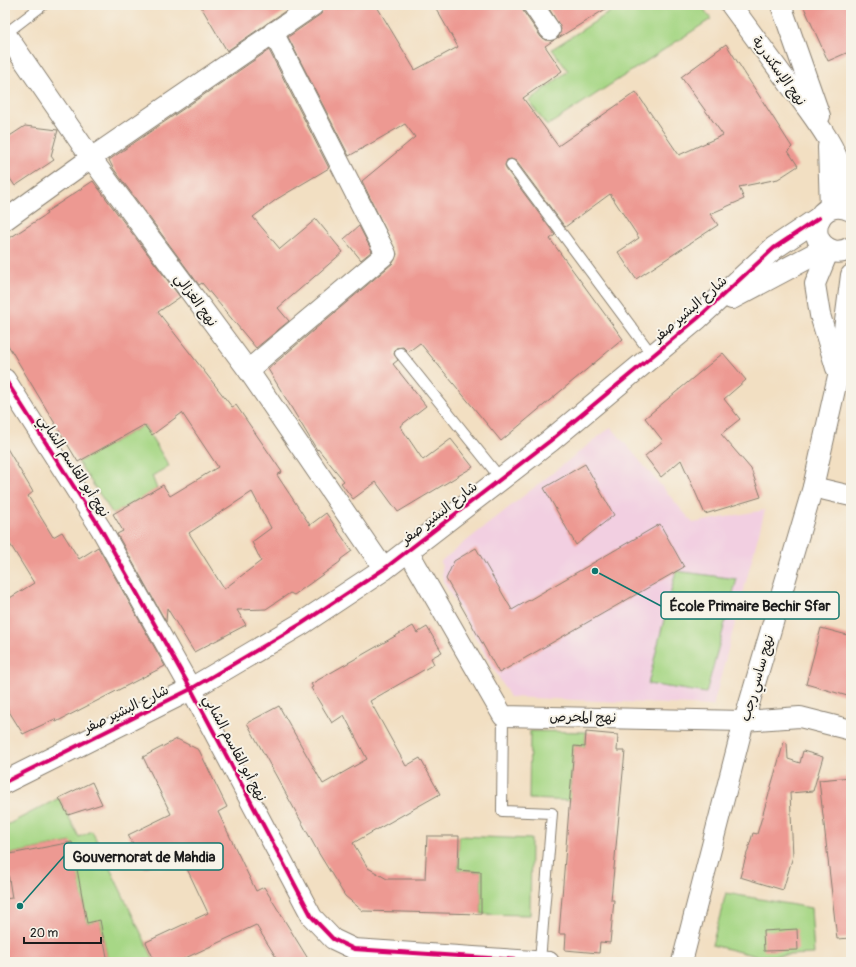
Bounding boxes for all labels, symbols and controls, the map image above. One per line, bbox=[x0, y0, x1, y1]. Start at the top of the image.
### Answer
street label: نهج الإسكندرية bbox=[747, 33, 810, 109]
street label: نهج الغزالي bbox=[168, 270, 221, 332]
street label: شارع البشير صفر bbox=[649, 272, 731, 347]
street label: نهج أبو القاسم الشابي bbox=[31, 412, 113, 522]
street label: شارع البشير صفر bbox=[396, 478, 481, 550]
callout: École Primaire Bechir Sfar bbox=[661, 592, 839, 619]
text: École Primaire Bechir Sfar bbox=[669, 597, 831, 616]
street label: نهج ساسي رجب bbox=[737, 633, 781, 724]
street label: شارع البشير صفر bbox=[80, 681, 172, 738]
street label: نهج أبو القاسم الشابي bbox=[196, 692, 270, 806]
street label: نهج المحرص bbox=[550, 708, 616, 727]
callout: Gouvernorat de Mahdia bbox=[64, 843, 223, 870]
text: Gouvernorat de Mahdia bbox=[72, 848, 216, 867]
scale bar bbox=[24, 919, 101, 945]
text: 20 m bbox=[30, 926, 59, 941]

